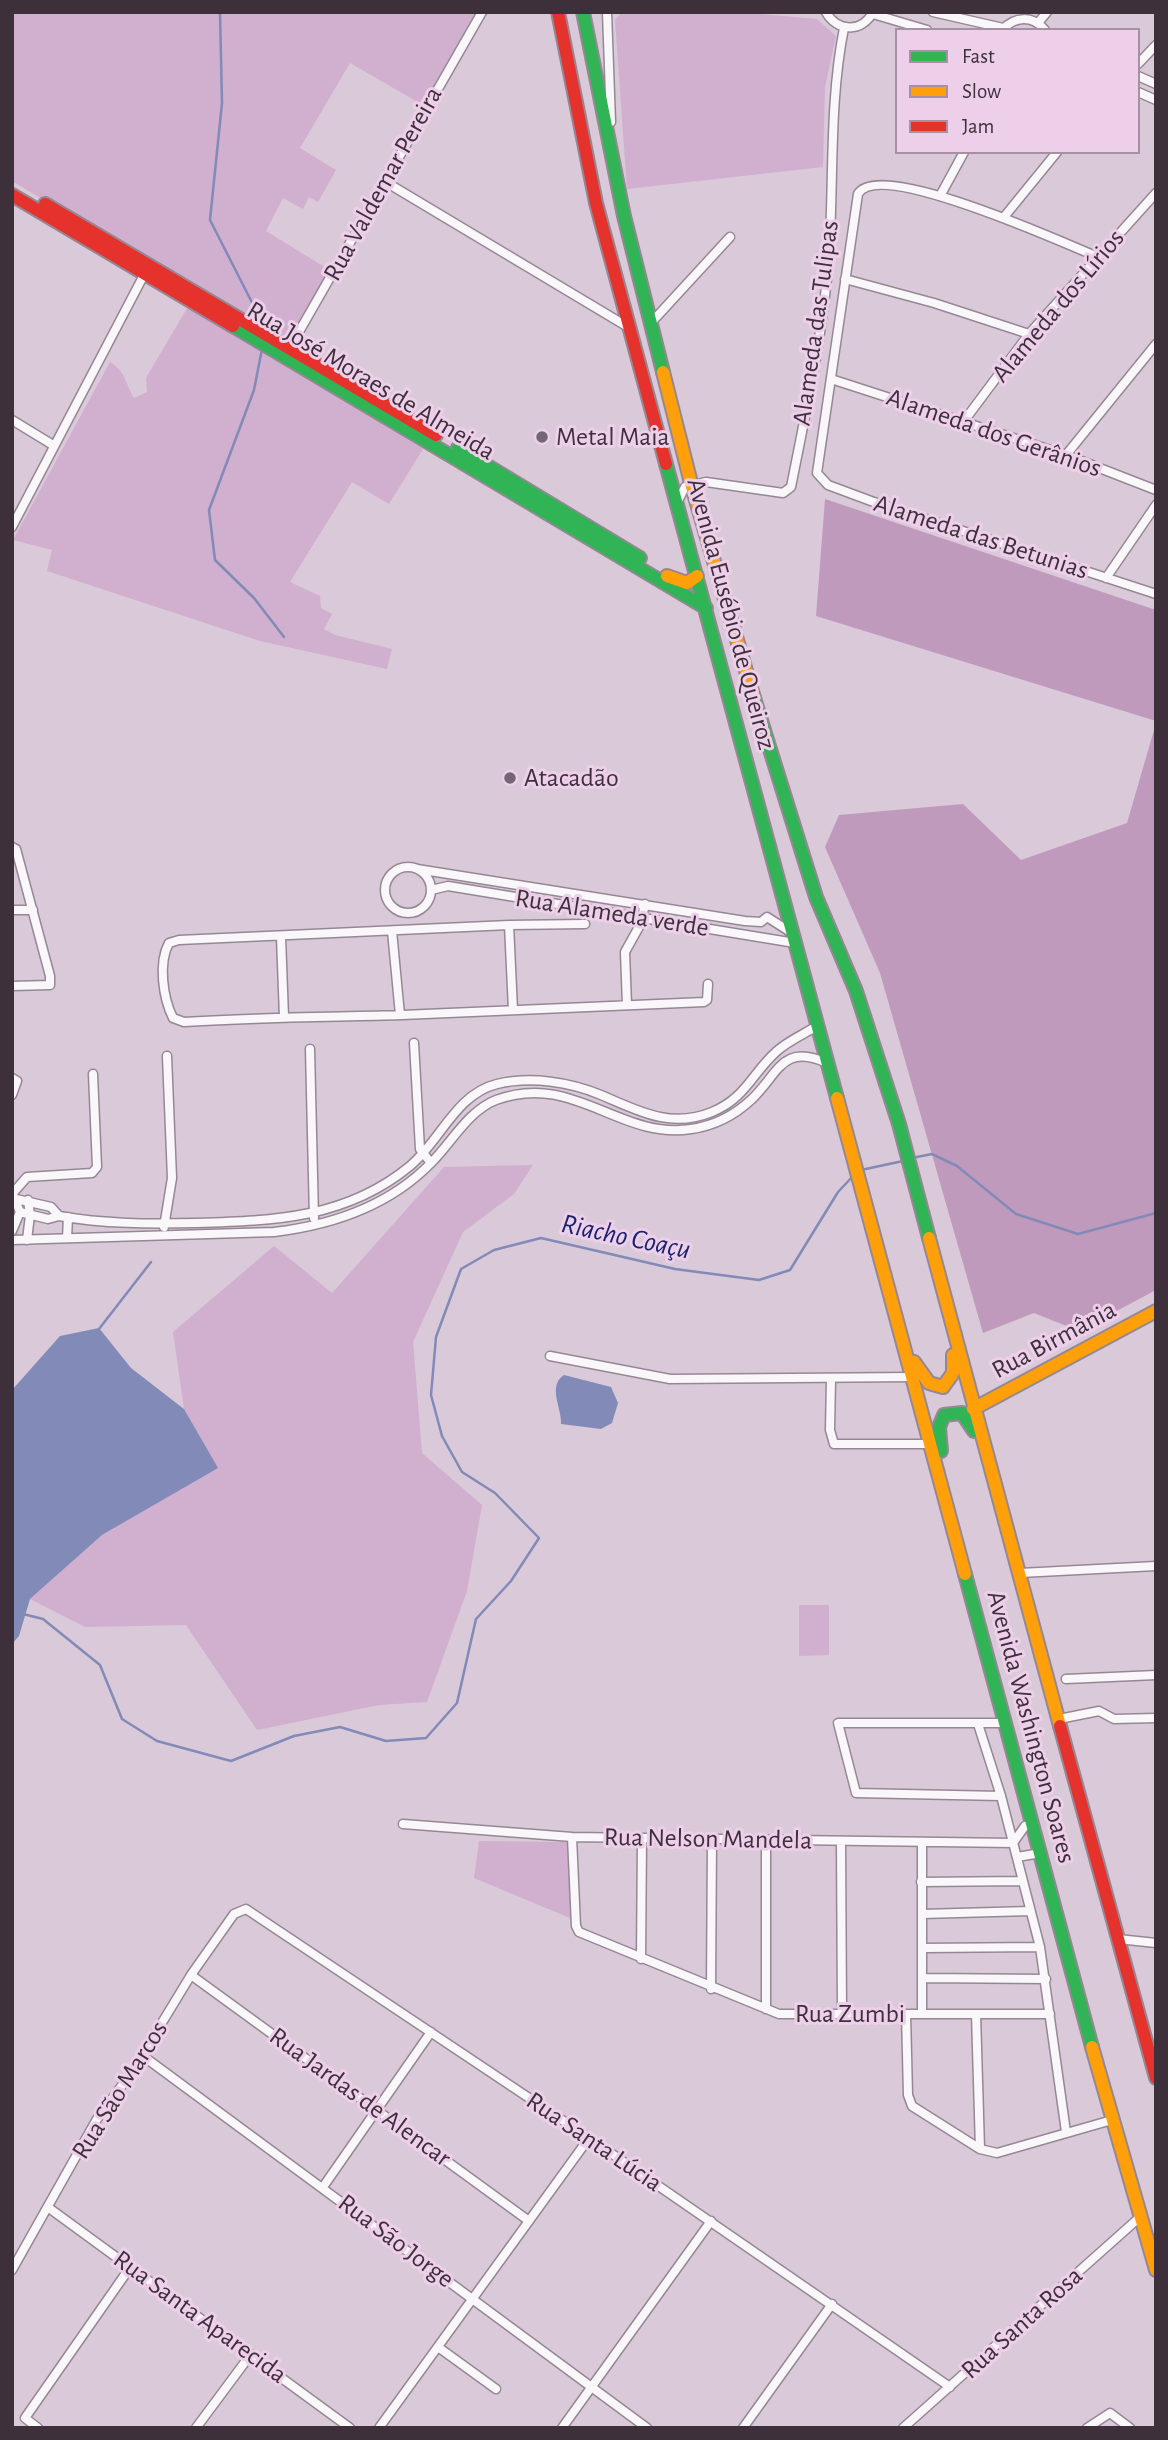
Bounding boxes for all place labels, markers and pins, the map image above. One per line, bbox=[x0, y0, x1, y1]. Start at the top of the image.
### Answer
place label: Metal Maia bbox=[556, 421, 670, 453]
marker: Metal Maia bbox=[534, 429, 550, 445]
place label: Atacadão bbox=[524, 762, 619, 794]
marker: Atacadão bbox=[502, 770, 518, 786]

